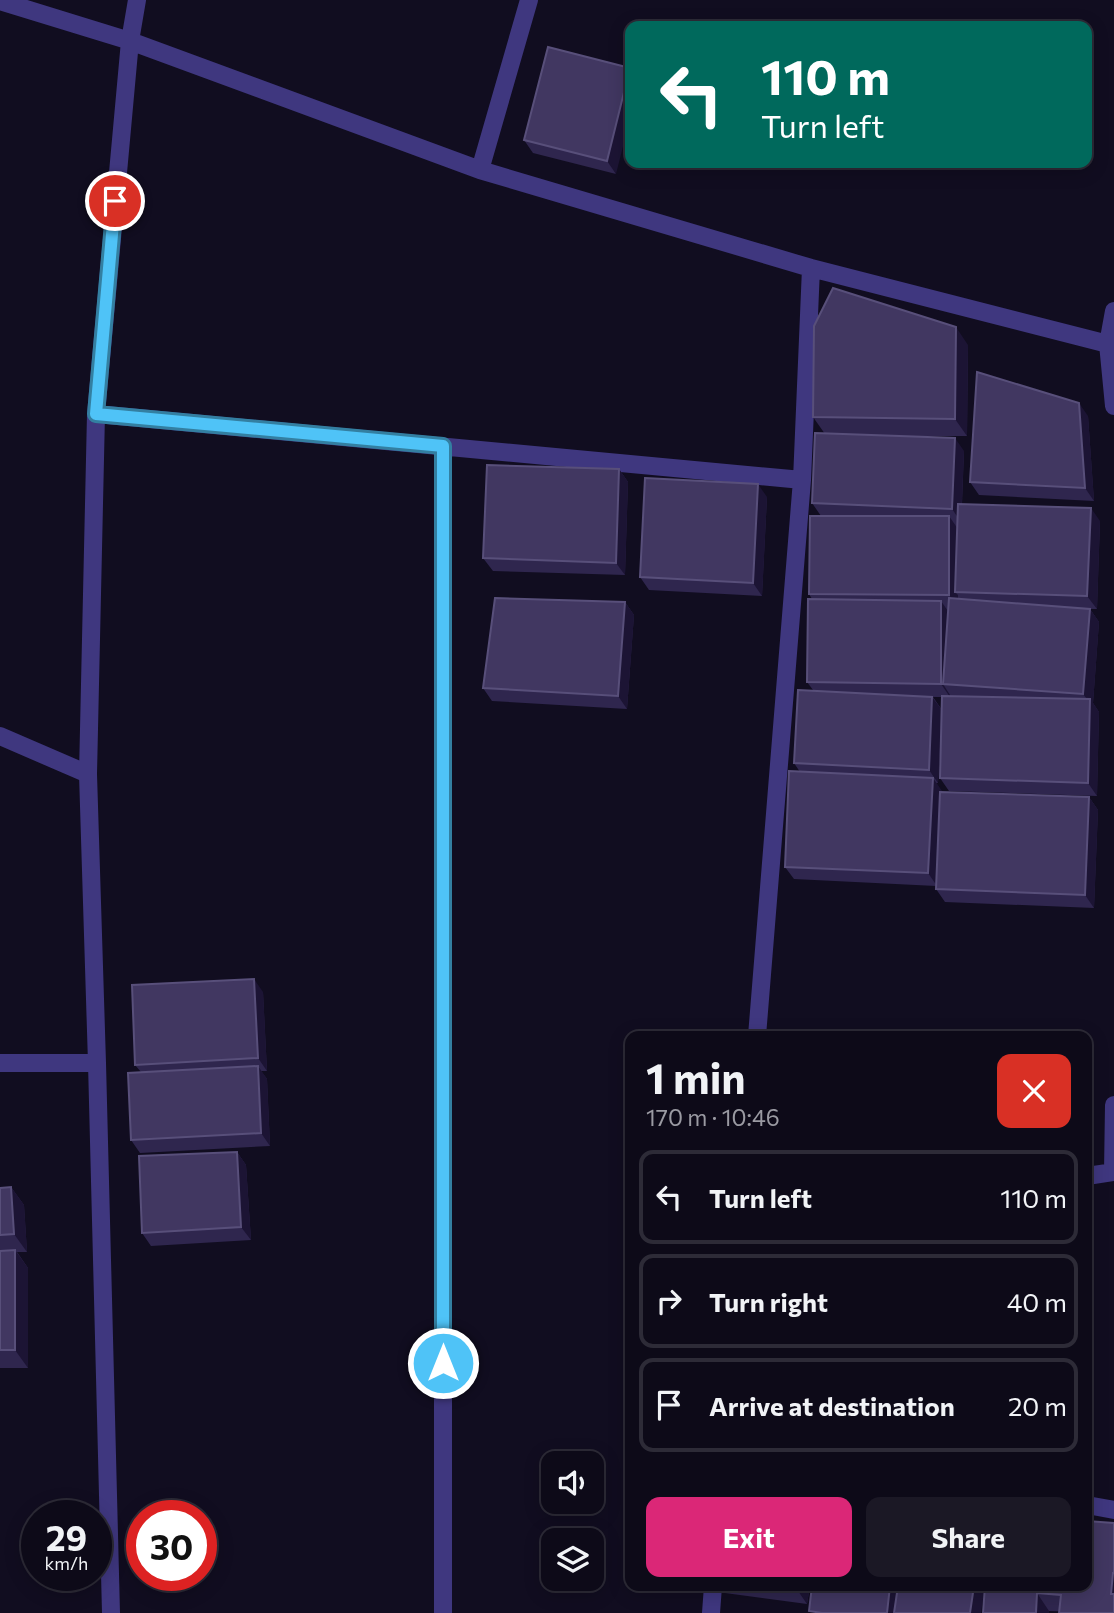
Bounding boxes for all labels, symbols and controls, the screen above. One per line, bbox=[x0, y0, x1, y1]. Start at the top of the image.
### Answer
text: 110 m bbox=[761, 45, 890, 105]
icon: left bbox=[646, 49, 737, 140]
text: Turn left bbox=[761, 105, 885, 145]
pin bbox=[85, 171, 145, 231]
icon: arrive bbox=[96, 182, 134, 220]
text: 1 min bbox=[646, 1051, 746, 1103]
button: close bbox=[997, 1054, 1071, 1128]
text: 170 m · 10:46 bbox=[646, 1103, 780, 1131]
icon: left bbox=[650, 1178, 688, 1216]
text: Turn left bbox=[709, 1182, 812, 1213]
text: 110 m bbox=[1000, 1182, 1067, 1213]
icon: right bbox=[650, 1282, 688, 1320]
text: Turn right bbox=[709, 1286, 828, 1317]
text: 40 m bbox=[1007, 1286, 1067, 1317]
position arrow bbox=[406, 1326, 480, 1400]
icon: arrive bbox=[650, 1386, 688, 1424]
text: Arrive at destination bbox=[709, 1390, 955, 1421]
text: 20 m bbox=[1008, 1390, 1067, 1421]
map controls bbox=[541, 1451, 604, 1591]
button: sound bbox=[541, 1451, 604, 1514]
button: Exit bbox=[646, 1497, 852, 1577]
button: Share bbox=[866, 1497, 1071, 1577]
speed limit sign: 30 bbox=[126, 1500, 217, 1591]
text: 29 bbox=[46, 1515, 87, 1558]
button: layers bbox=[541, 1528, 604, 1591]
text: km/h bbox=[45, 1552, 88, 1574]

